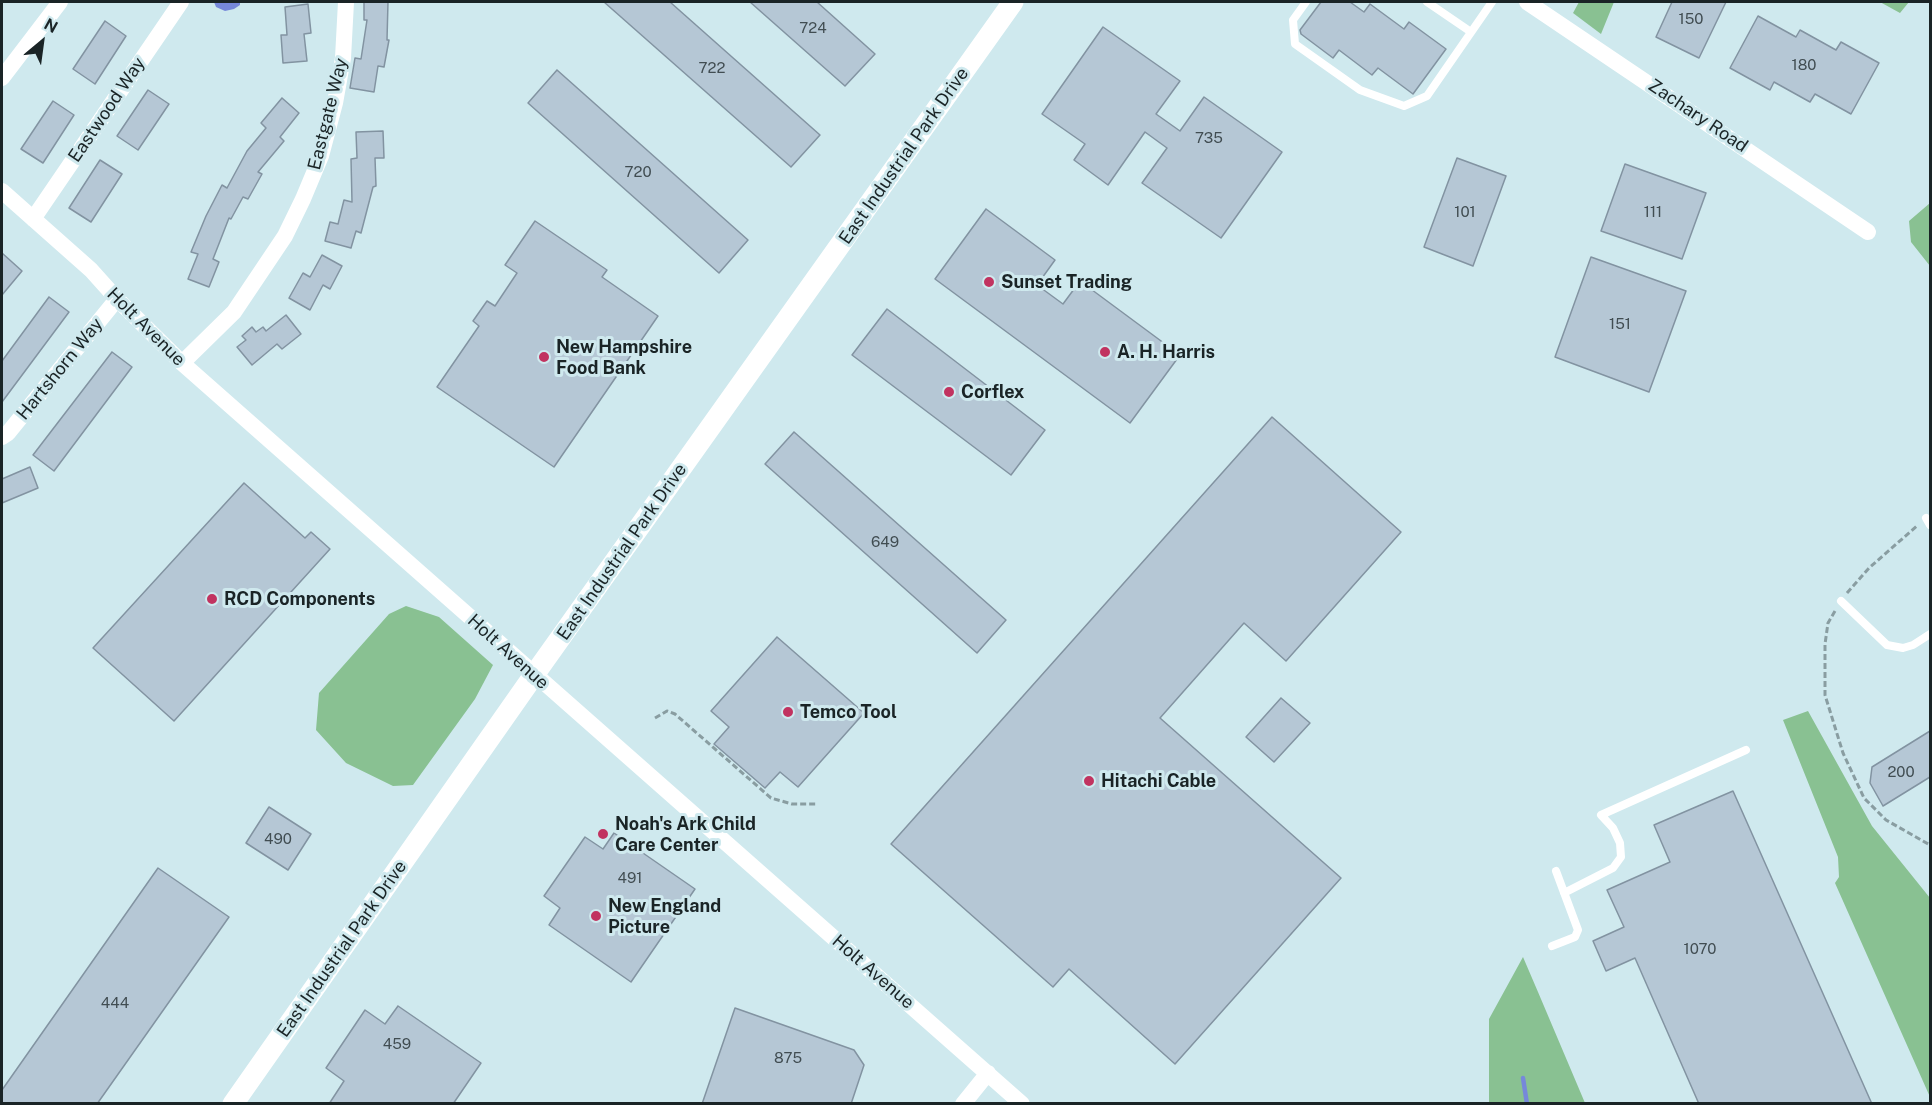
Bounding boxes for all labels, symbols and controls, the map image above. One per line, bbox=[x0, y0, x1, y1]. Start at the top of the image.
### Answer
house number: 150 bbox=[1679, 10, 1703, 28]
north arrow bbox=[12, 12, 72, 72]
text: N bbox=[41, 14, 61, 37]
house number: 724 bbox=[799, 19, 827, 37]
street label: Eastwood Way bbox=[64, 53, 150, 167]
street label: Eastgate Way bbox=[304, 56, 352, 172]
house number: 180 bbox=[1792, 56, 1816, 74]
house number: 722 bbox=[699, 59, 725, 77]
street label: East Industrial Park Drive bbox=[835, 63, 973, 249]
street label: Zachary Road bbox=[1644, 75, 1752, 157]
house number: 735 bbox=[1195, 129, 1223, 147]
house number: 720 bbox=[624, 163, 652, 181]
house number: 101 bbox=[1454, 203, 1476, 221]
house number: 111 bbox=[1644, 203, 1662, 221]
place label: Sunset Trading bbox=[1001, 271, 1132, 293]
marker: Sunset Trading bbox=[982, 275, 996, 289]
street label: Holt Avenue bbox=[102, 283, 190, 371]
street label: Hartshorn Way bbox=[12, 314, 108, 424]
house number: 151 bbox=[1609, 315, 1631, 333]
place label: New Hampshire Food Bank bbox=[556, 336, 692, 378]
place label: A. H. Harris bbox=[1117, 341, 1215, 363]
marker: A. H. Harris bbox=[1098, 345, 1112, 359]
marker: New Hampshire Food Bank bbox=[537, 350, 551, 364]
place label: Corflex bbox=[961, 381, 1024, 403]
marker: Corflex bbox=[942, 385, 956, 399]
street label: East Industrial Park Drive bbox=[553, 459, 691, 645]
house number: 649 bbox=[871, 533, 899, 551]
place label: RCD Components bbox=[224, 588, 375, 610]
marker: RCD Components bbox=[205, 592, 219, 606]
street label: Holt Avenue bbox=[463, 610, 553, 694]
place label: Temco Tool bbox=[800, 701, 897, 723]
marker: Temco Tool bbox=[781, 705, 795, 719]
house number: 200 bbox=[1887, 763, 1915, 781]
place label: Hitachi Cable bbox=[1101, 770, 1216, 792]
marker: Hitachi Cable bbox=[1082, 774, 1096, 788]
place label: Noah's Ark Child Care Center bbox=[615, 813, 756, 856]
marker: Noah's Ark Child Care Center bbox=[596, 827, 610, 841]
house number: 490 bbox=[264, 830, 292, 848]
street label: East Industrial Park Drive bbox=[273, 856, 411, 1042]
house number: 491 bbox=[618, 869, 642, 887]
place label: New England Picture bbox=[608, 895, 721, 938]
marker: New England Picture bbox=[589, 909, 603, 923]
street label: Holt Avenue bbox=[827, 930, 919, 1014]
house number: 1070 bbox=[1684, 940, 1716, 958]
house number: 444 bbox=[101, 994, 129, 1012]
house number: 459 bbox=[383, 1035, 411, 1053]
house number: 875 bbox=[774, 1049, 802, 1067]

